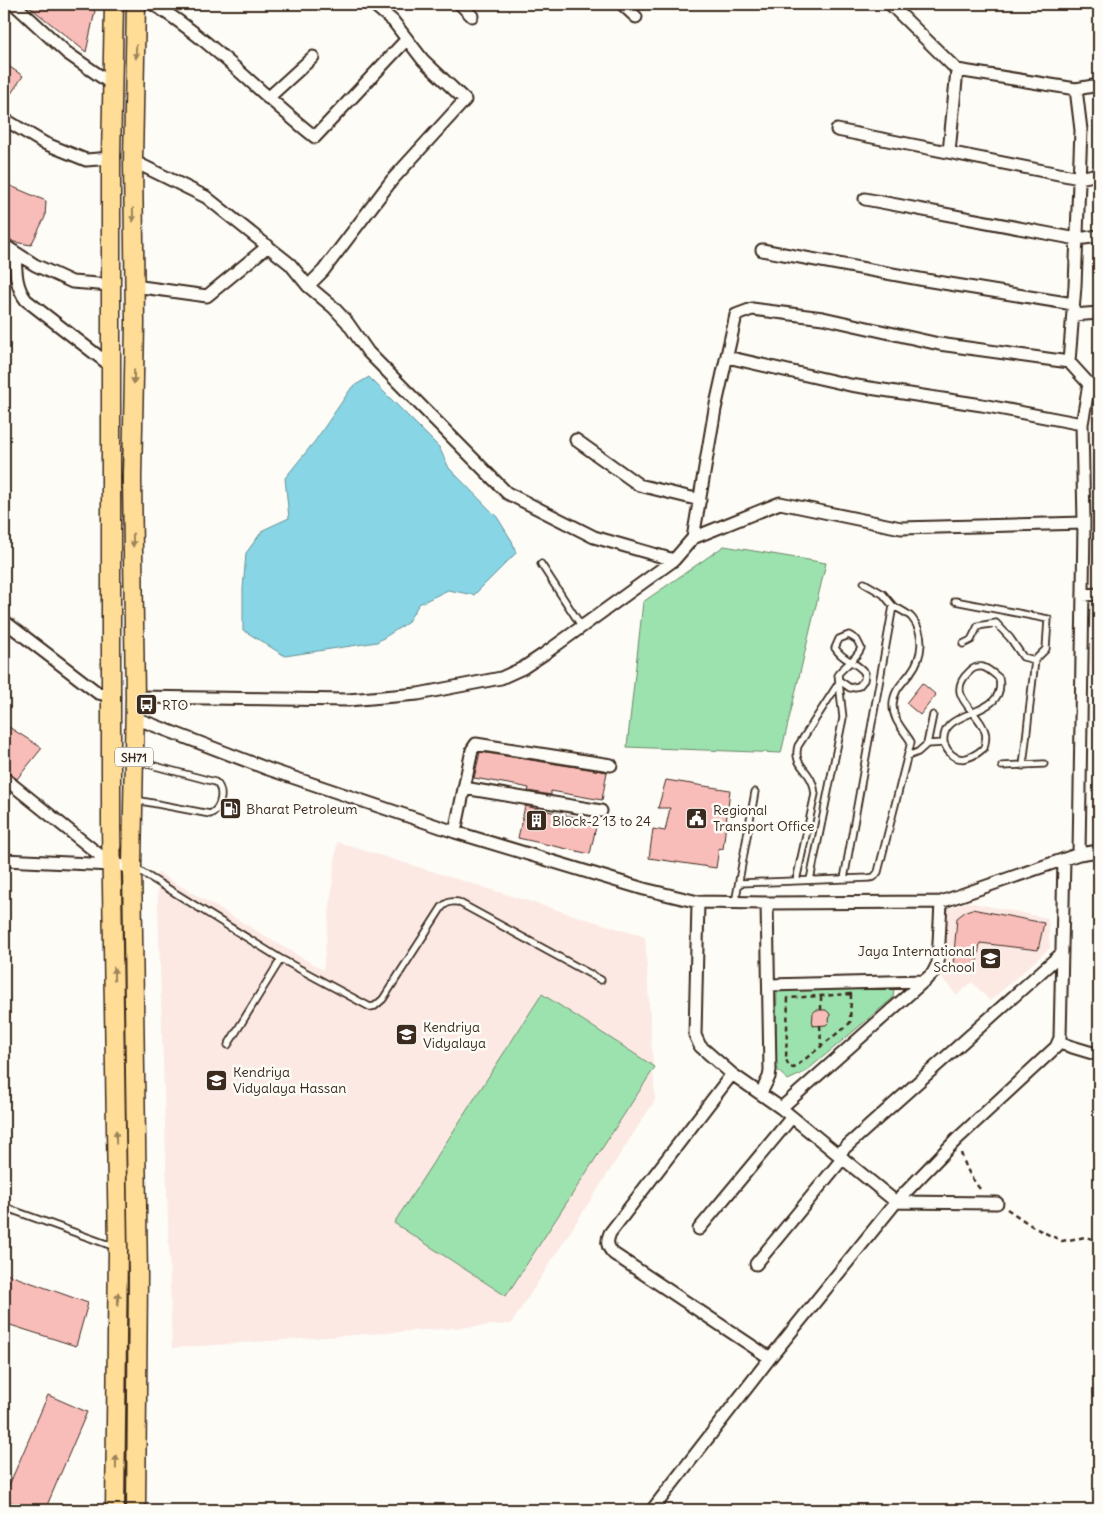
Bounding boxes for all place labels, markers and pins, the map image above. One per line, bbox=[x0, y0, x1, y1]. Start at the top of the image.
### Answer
bus stop icon: RTO bbox=[134, 693, 158, 717]
place label: RTO bbox=[162, 696, 189, 714]
fuel station icon: Bharat Petroleum bbox=[218, 797, 242, 821]
place label: Bharat Petroleum bbox=[246, 800, 358, 818]
place label: Regional Transport Office bbox=[713, 801, 815, 835]
public building icon: Regional Transport Office bbox=[685, 806, 709, 830]
building icon: Block-2 13 to 24 bbox=[524, 809, 548, 833]
place label: Block-2 13 to 24 bbox=[552, 812, 651, 830]
place label: Jaya International School bbox=[858, 942, 975, 976]
school or university icon: Jaya International School bbox=[979, 947, 1003, 971]
place label: Kendriya Vidyalaya bbox=[423, 1018, 486, 1052]
school or university icon: Kendriya Vidyalaya bbox=[395, 1023, 419, 1047]
place label: Kendriya Vidyalaya Hassan bbox=[233, 1063, 346, 1097]
school or university icon: Kendriya Vidyalaya Hassan bbox=[205, 1068, 229, 1092]

